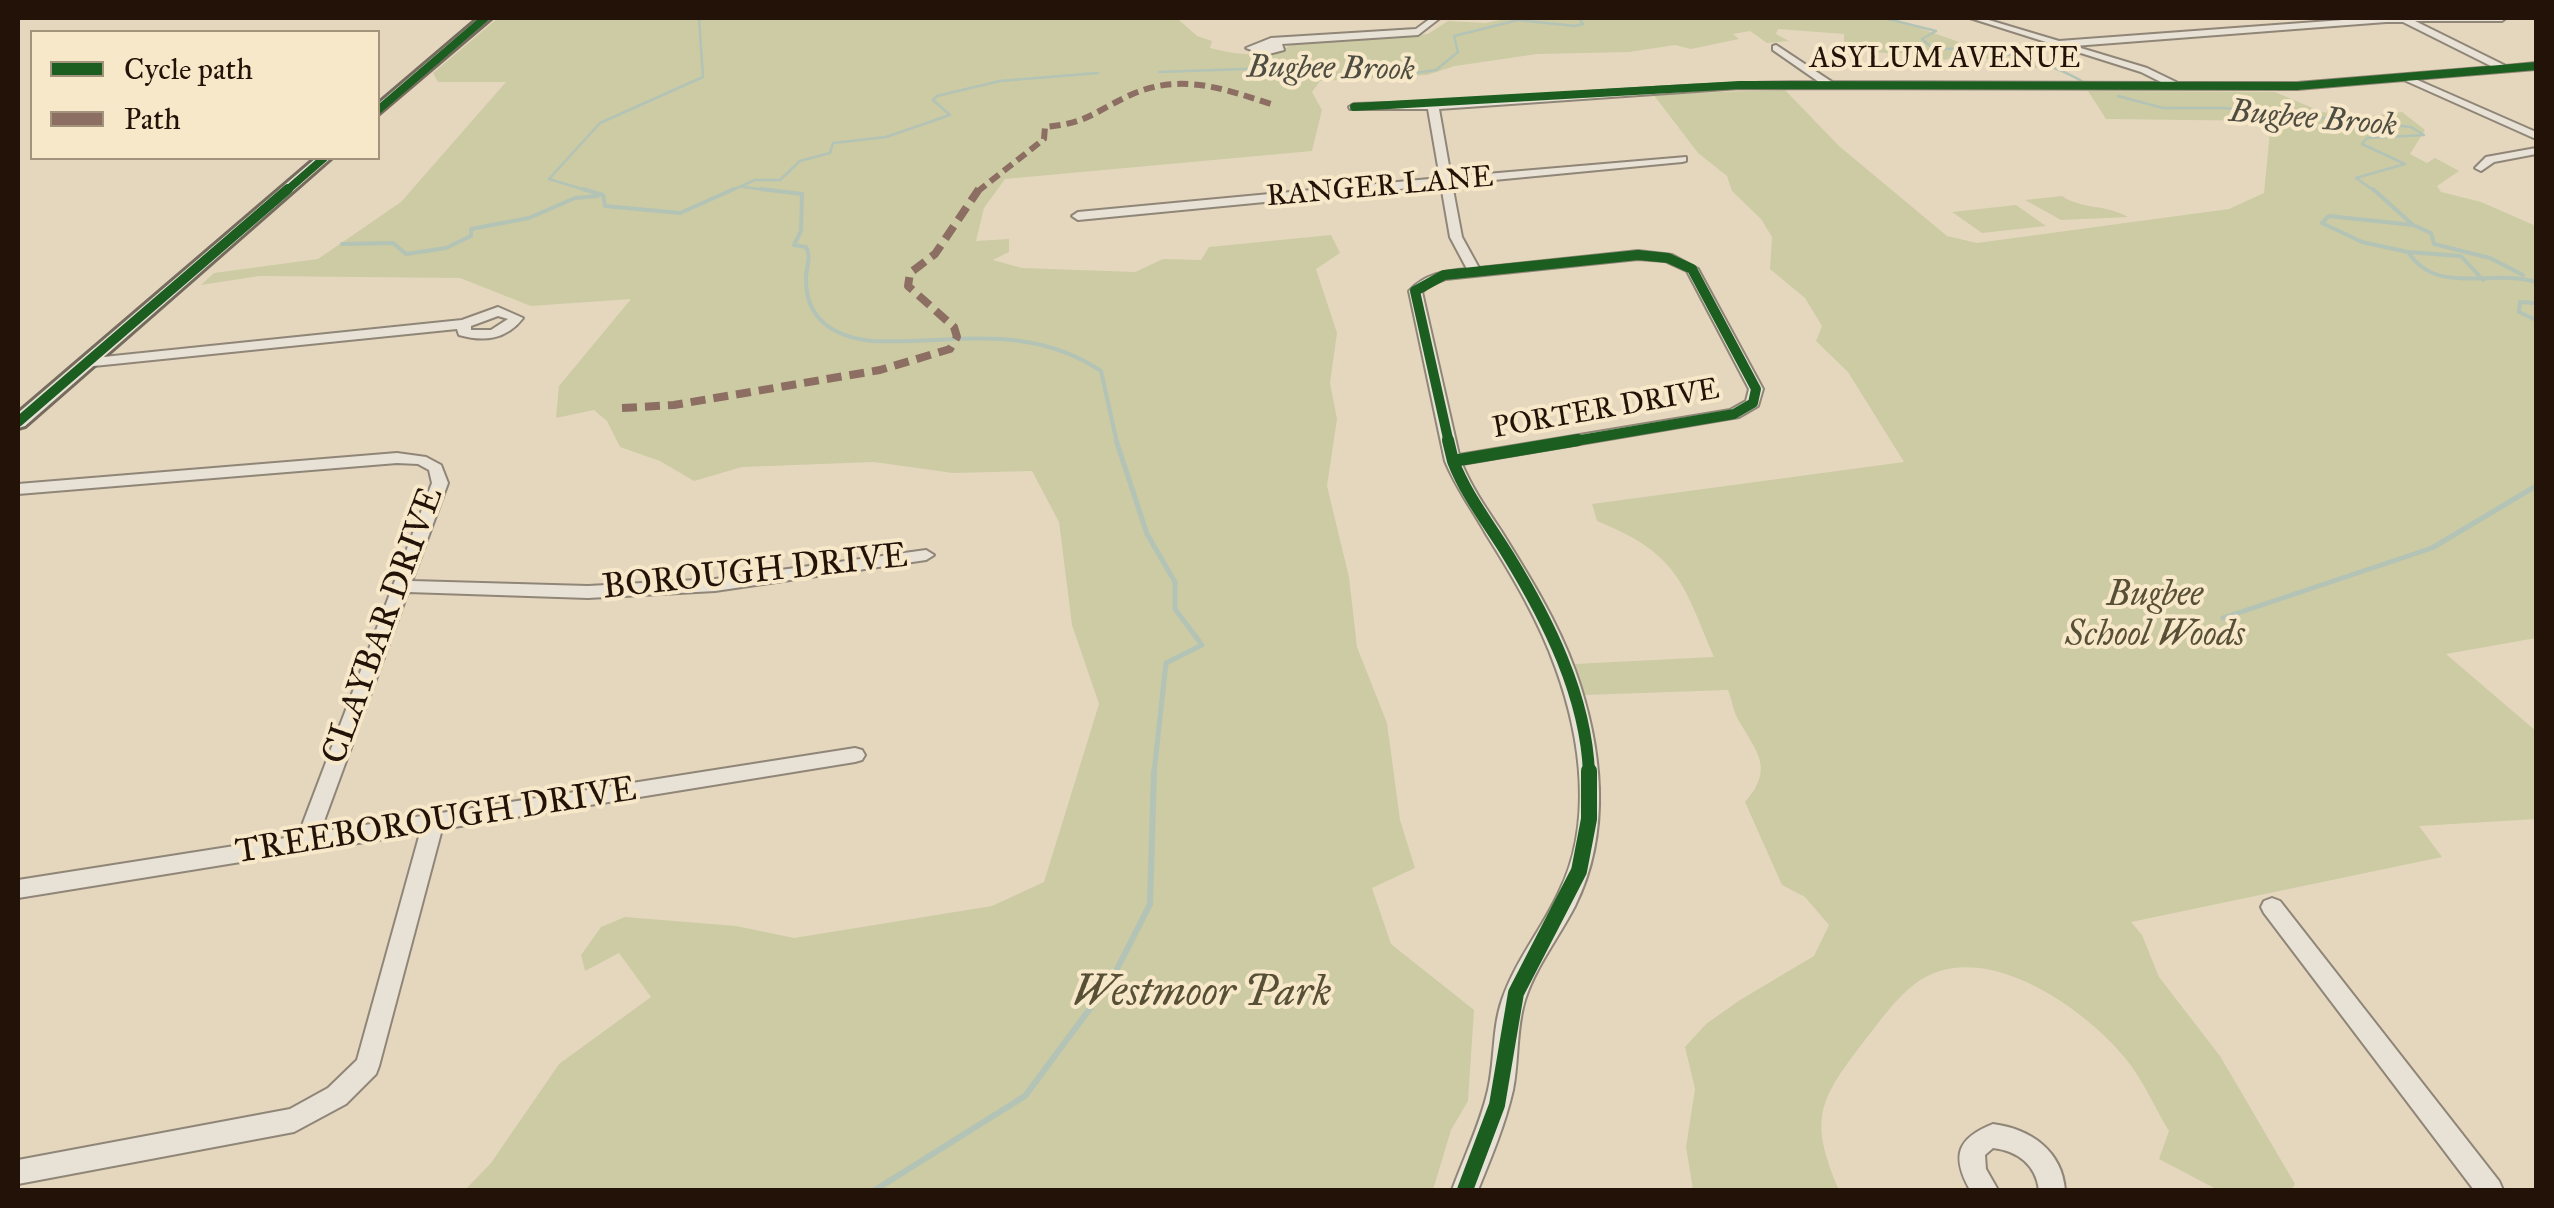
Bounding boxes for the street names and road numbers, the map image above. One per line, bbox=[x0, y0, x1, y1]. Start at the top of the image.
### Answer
street label: ASYLUM AVENUE bbox=[1810, 42, 2080, 78]
street label: RANGER LANE bbox=[1265, 160, 1495, 216]
street label: PORTER DRIVE bbox=[1490, 372, 1722, 448]
street label: CLAYBAR DRIVE bbox=[314, 482, 454, 770]
street label: BOROUGH DRIVE bbox=[600, 536, 910, 610]
street label: TREEBOROUGH DRIVE bbox=[233, 770, 639, 874]

